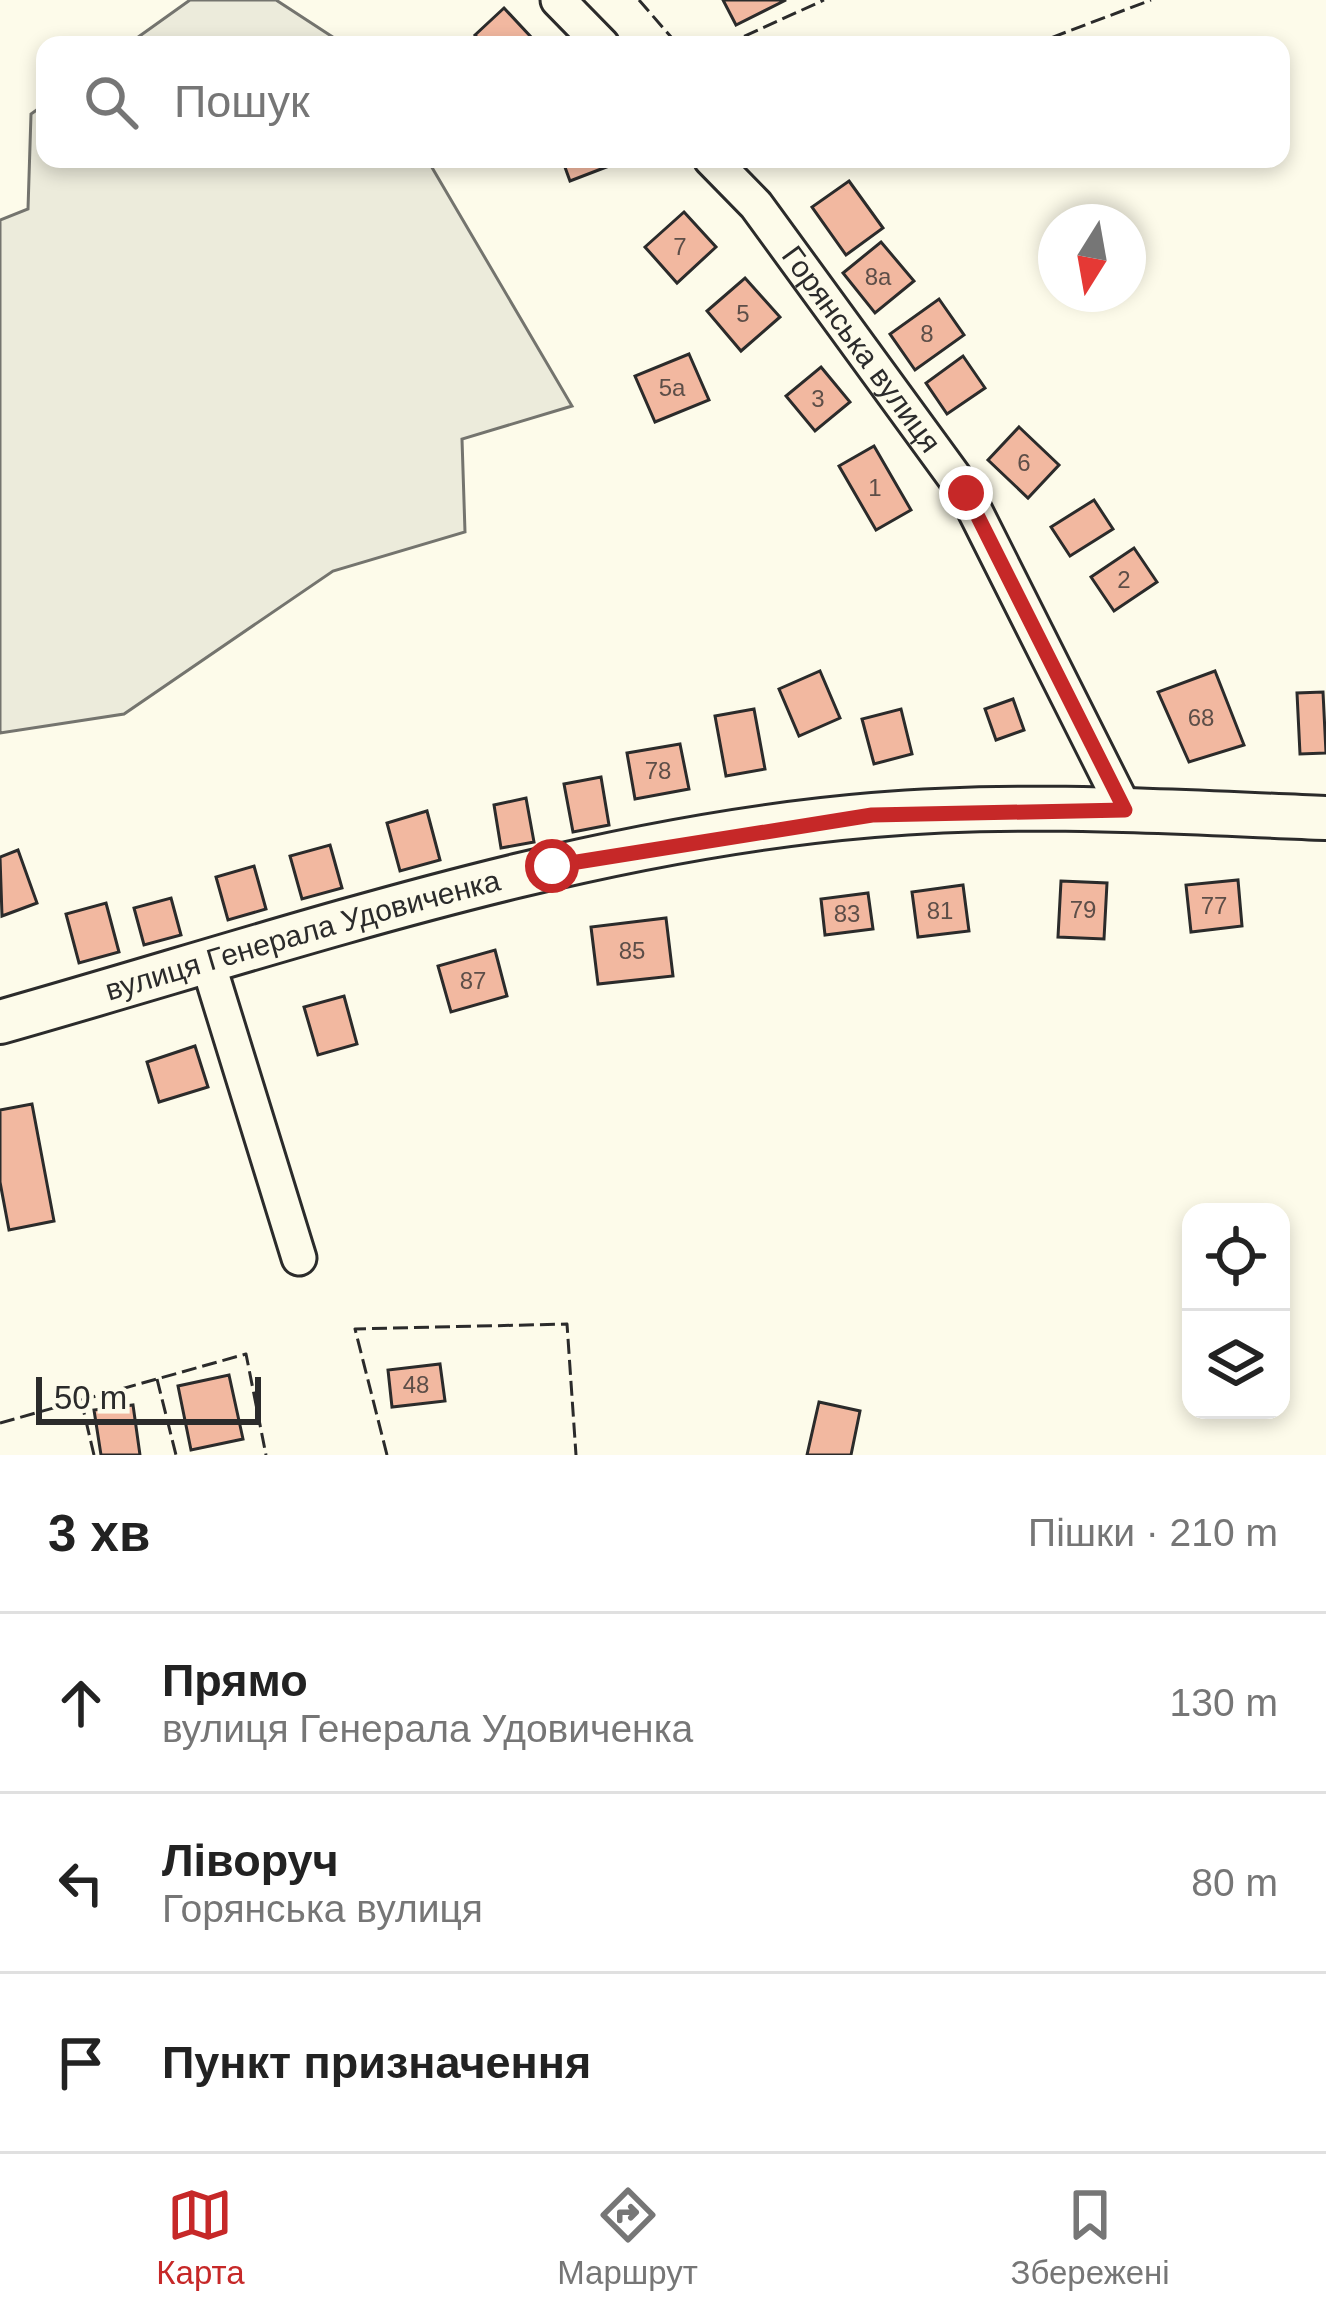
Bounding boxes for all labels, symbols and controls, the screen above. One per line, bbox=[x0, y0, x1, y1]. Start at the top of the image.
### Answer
search box bbox=[36, 36, 1290, 168]
icon: search bbox=[78, 69, 144, 135]
text: Пошук bbox=[174, 76, 310, 127]
north arrow bbox=[1038, 204, 1146, 312]
house number: 7 bbox=[673, 233, 687, 260]
street label: Горянська вулиця bbox=[776, 240, 948, 459]
house number: 8а bbox=[865, 263, 892, 290]
house number: 5 bbox=[736, 300, 750, 327]
house number: 8 bbox=[920, 320, 934, 347]
house number: 5а bbox=[659, 374, 686, 401]
house number: 3 bbox=[811, 385, 825, 412]
house number: 6 bbox=[1017, 449, 1031, 476]
route end bbox=[939, 466, 993, 520]
house number: 1 bbox=[868, 474, 882, 501]
house number: 2 bbox=[1117, 566, 1131, 593]
house number: 68 bbox=[1188, 704, 1214, 731]
house number: 78 bbox=[645, 757, 671, 784]
route start bbox=[525, 839, 579, 893]
street label: вулиця Генерала Удовиченка bbox=[101, 863, 504, 1007]
house number: 77 bbox=[1201, 892, 1227, 919]
house number: 79 bbox=[1070, 896, 1096, 923]
house number: 81 bbox=[927, 897, 953, 924]
house number: 83 bbox=[834, 900, 860, 927]
house number: 85 bbox=[619, 937, 645, 964]
house number: 87 bbox=[460, 967, 486, 994]
map controls bbox=[1182, 1203, 1290, 1419]
button: locate bbox=[1182, 1203, 1290, 1311]
button: layers bbox=[1182, 1311, 1290, 1419]
scale bar bbox=[36, 1371, 261, 1424]
house number: 48 bbox=[403, 1371, 429, 1398]
text: 50 m bbox=[54, 1379, 127, 1416]
text: 3 хв bbox=[48, 1505, 150, 1562]
text: Пішки · 210 m bbox=[1028, 1511, 1278, 1554]
text: Прямо bbox=[162, 1655, 308, 1706]
icon: ahead bbox=[48, 1670, 114, 1736]
text: 130 m bbox=[1170, 1681, 1278, 1724]
text: вулиця Генерала Удовиченка bbox=[162, 1707, 693, 1750]
text: Ліворуч bbox=[162, 1835, 339, 1886]
icon: left bbox=[48, 1850, 114, 1916]
text: 80 m bbox=[1191, 1861, 1278, 1904]
text: Горянська вулиця bbox=[162, 1887, 483, 1930]
icon: arrive bbox=[48, 2030, 114, 2096]
text: Пункт призначення bbox=[162, 2037, 591, 2088]
tab: Карта bbox=[156, 2182, 245, 2292]
tab: Маршрут bbox=[557, 2182, 698, 2292]
tab: Збережені bbox=[1011, 2182, 1170, 2292]

